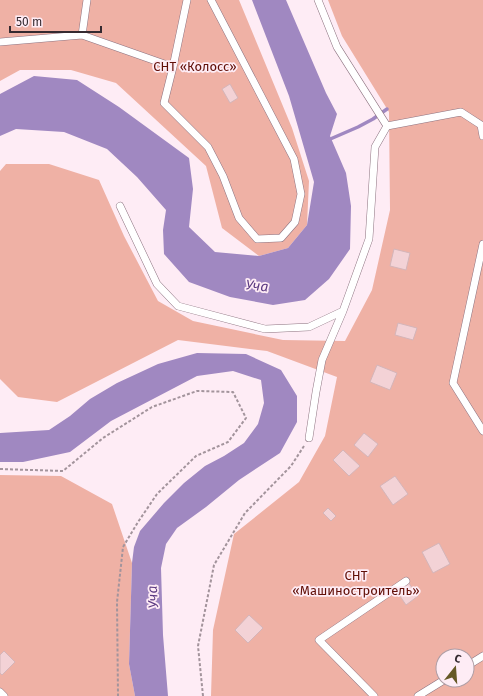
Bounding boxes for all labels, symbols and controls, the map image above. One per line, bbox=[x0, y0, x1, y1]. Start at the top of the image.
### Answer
scale bar bbox=[10, 8, 101, 34]
text: 50 m bbox=[16, 15, 42, 29]
park label: СНТ «Колосс» bbox=[153, 59, 237, 74]
water label: Уча bbox=[245, 276, 269, 296]
park label: СНТ «Машиностроитель» bbox=[292, 568, 420, 598]
water label: Уча bbox=[144, 585, 162, 609]
north arrow bbox=[435, 648, 475, 688]
text: С bbox=[453, 652, 463, 666]

